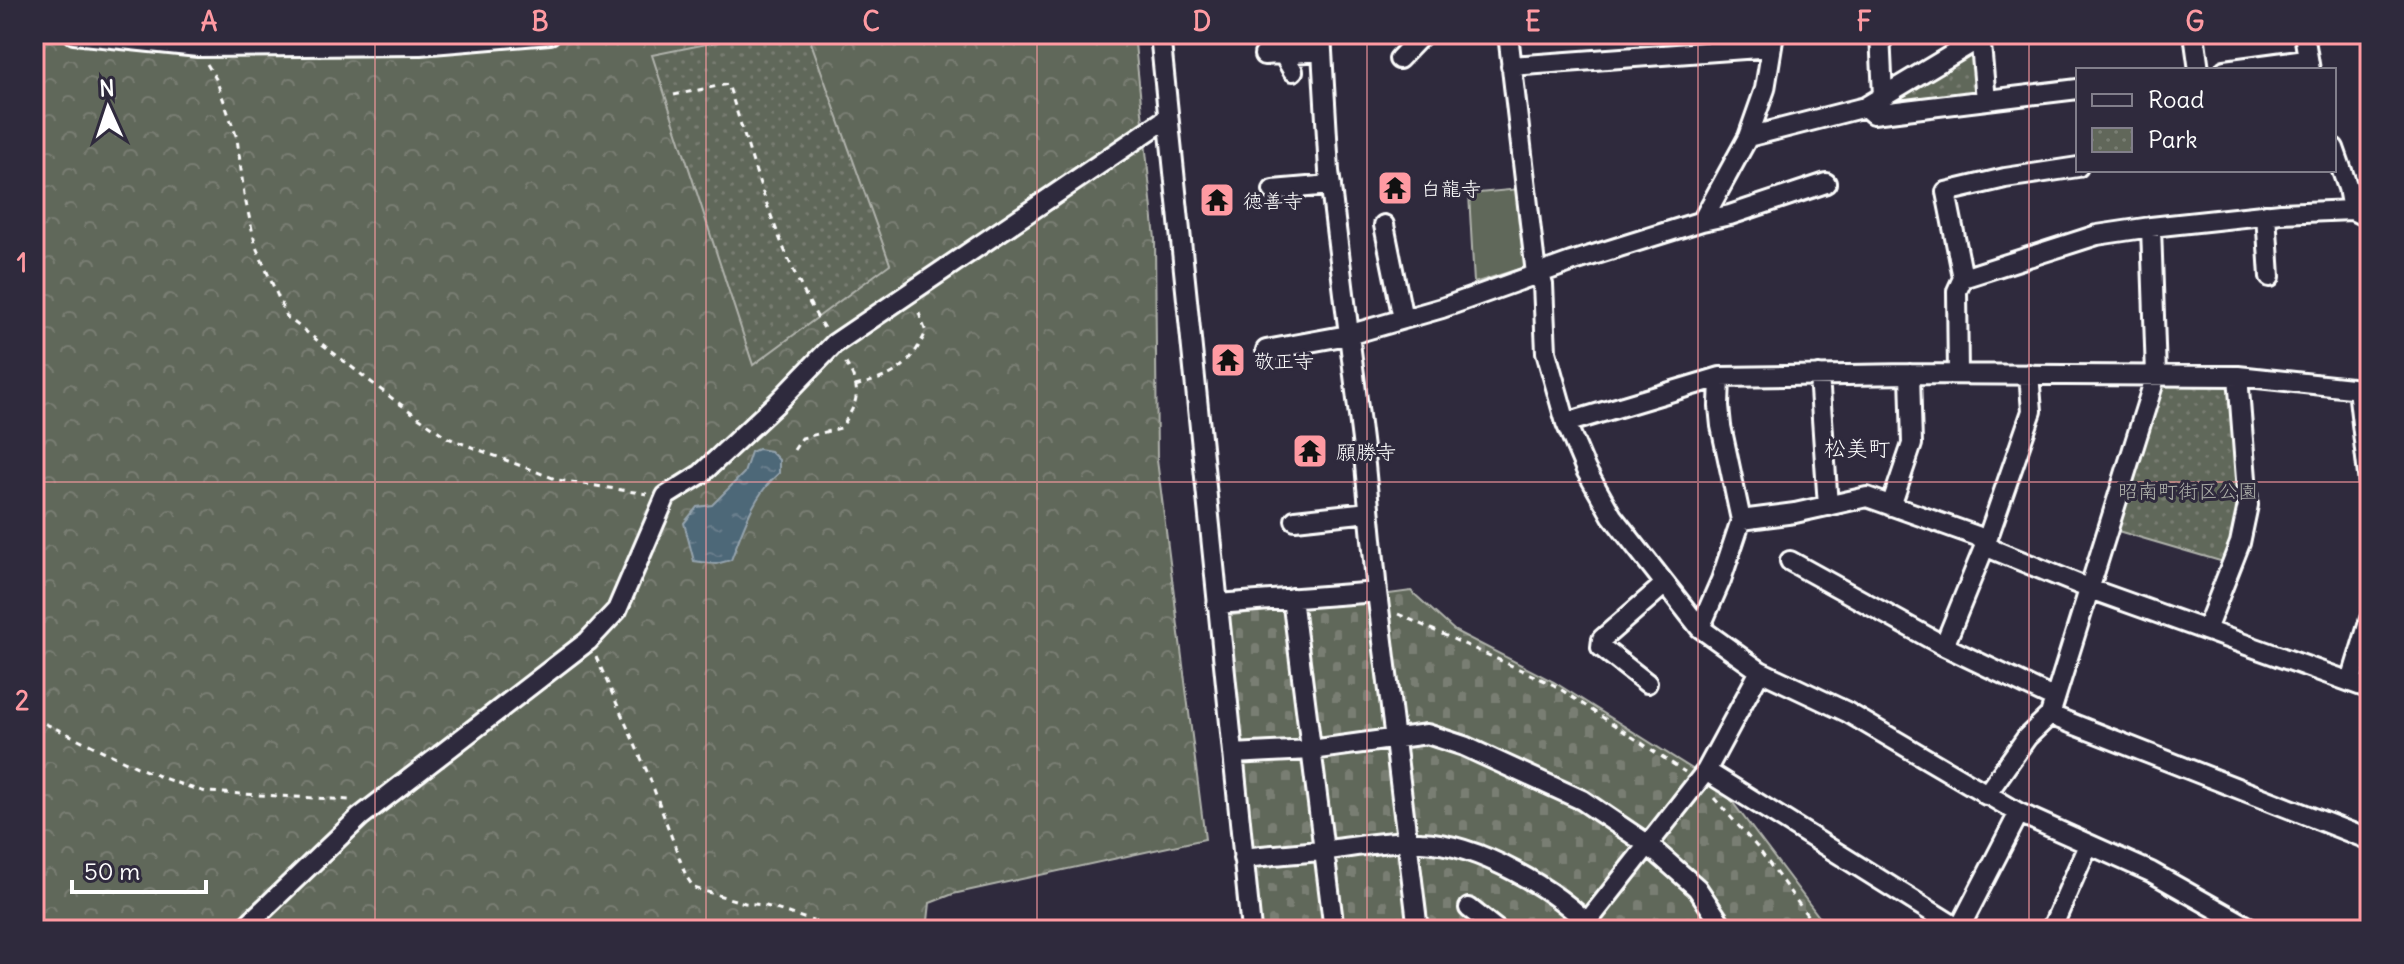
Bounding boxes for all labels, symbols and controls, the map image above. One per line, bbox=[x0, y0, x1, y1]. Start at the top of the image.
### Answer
text: A bbox=[201, 5, 218, 38]
text: B bbox=[531, 5, 549, 38]
text: C bbox=[862, 5, 880, 38]
text: D bbox=[1193, 5, 1211, 38]
text: E bbox=[1525, 5, 1541, 38]
text: F bbox=[1857, 5, 1872, 38]
text: G bbox=[2186, 5, 2205, 38]
north arrow bbox=[68, 68, 148, 148]
legend bbox=[2076, 68, 2336, 172]
text: N bbox=[99, 74, 115, 102]
text: Road bbox=[2148, 84, 2204, 114]
text: Park bbox=[2148, 124, 2198, 154]
temple icon: 白龍寺 bbox=[1376, 169, 1414, 207]
place label: 白龍寺 bbox=[1421, 176, 1481, 201]
temple icon: 徳善寺 bbox=[1198, 181, 1236, 219]
place label: 徳善寺 bbox=[1243, 188, 1303, 213]
text: 1 bbox=[17, 246, 27, 279]
temple icon: 敬正寺 bbox=[1209, 341, 1247, 379]
place label: 敬正寺 bbox=[1254, 348, 1314, 373]
temple icon: 願勝寺 bbox=[1291, 432, 1329, 470]
district label: 松美町 bbox=[1824, 434, 1890, 462]
place label: 願勝寺 bbox=[1336, 439, 1396, 464]
park label: 昭南町街区公園 bbox=[2118, 478, 2258, 503]
text: 2 bbox=[15, 684, 29, 717]
scale bar bbox=[72, 844, 206, 894]
text: 50 m bbox=[84, 856, 140, 886]

